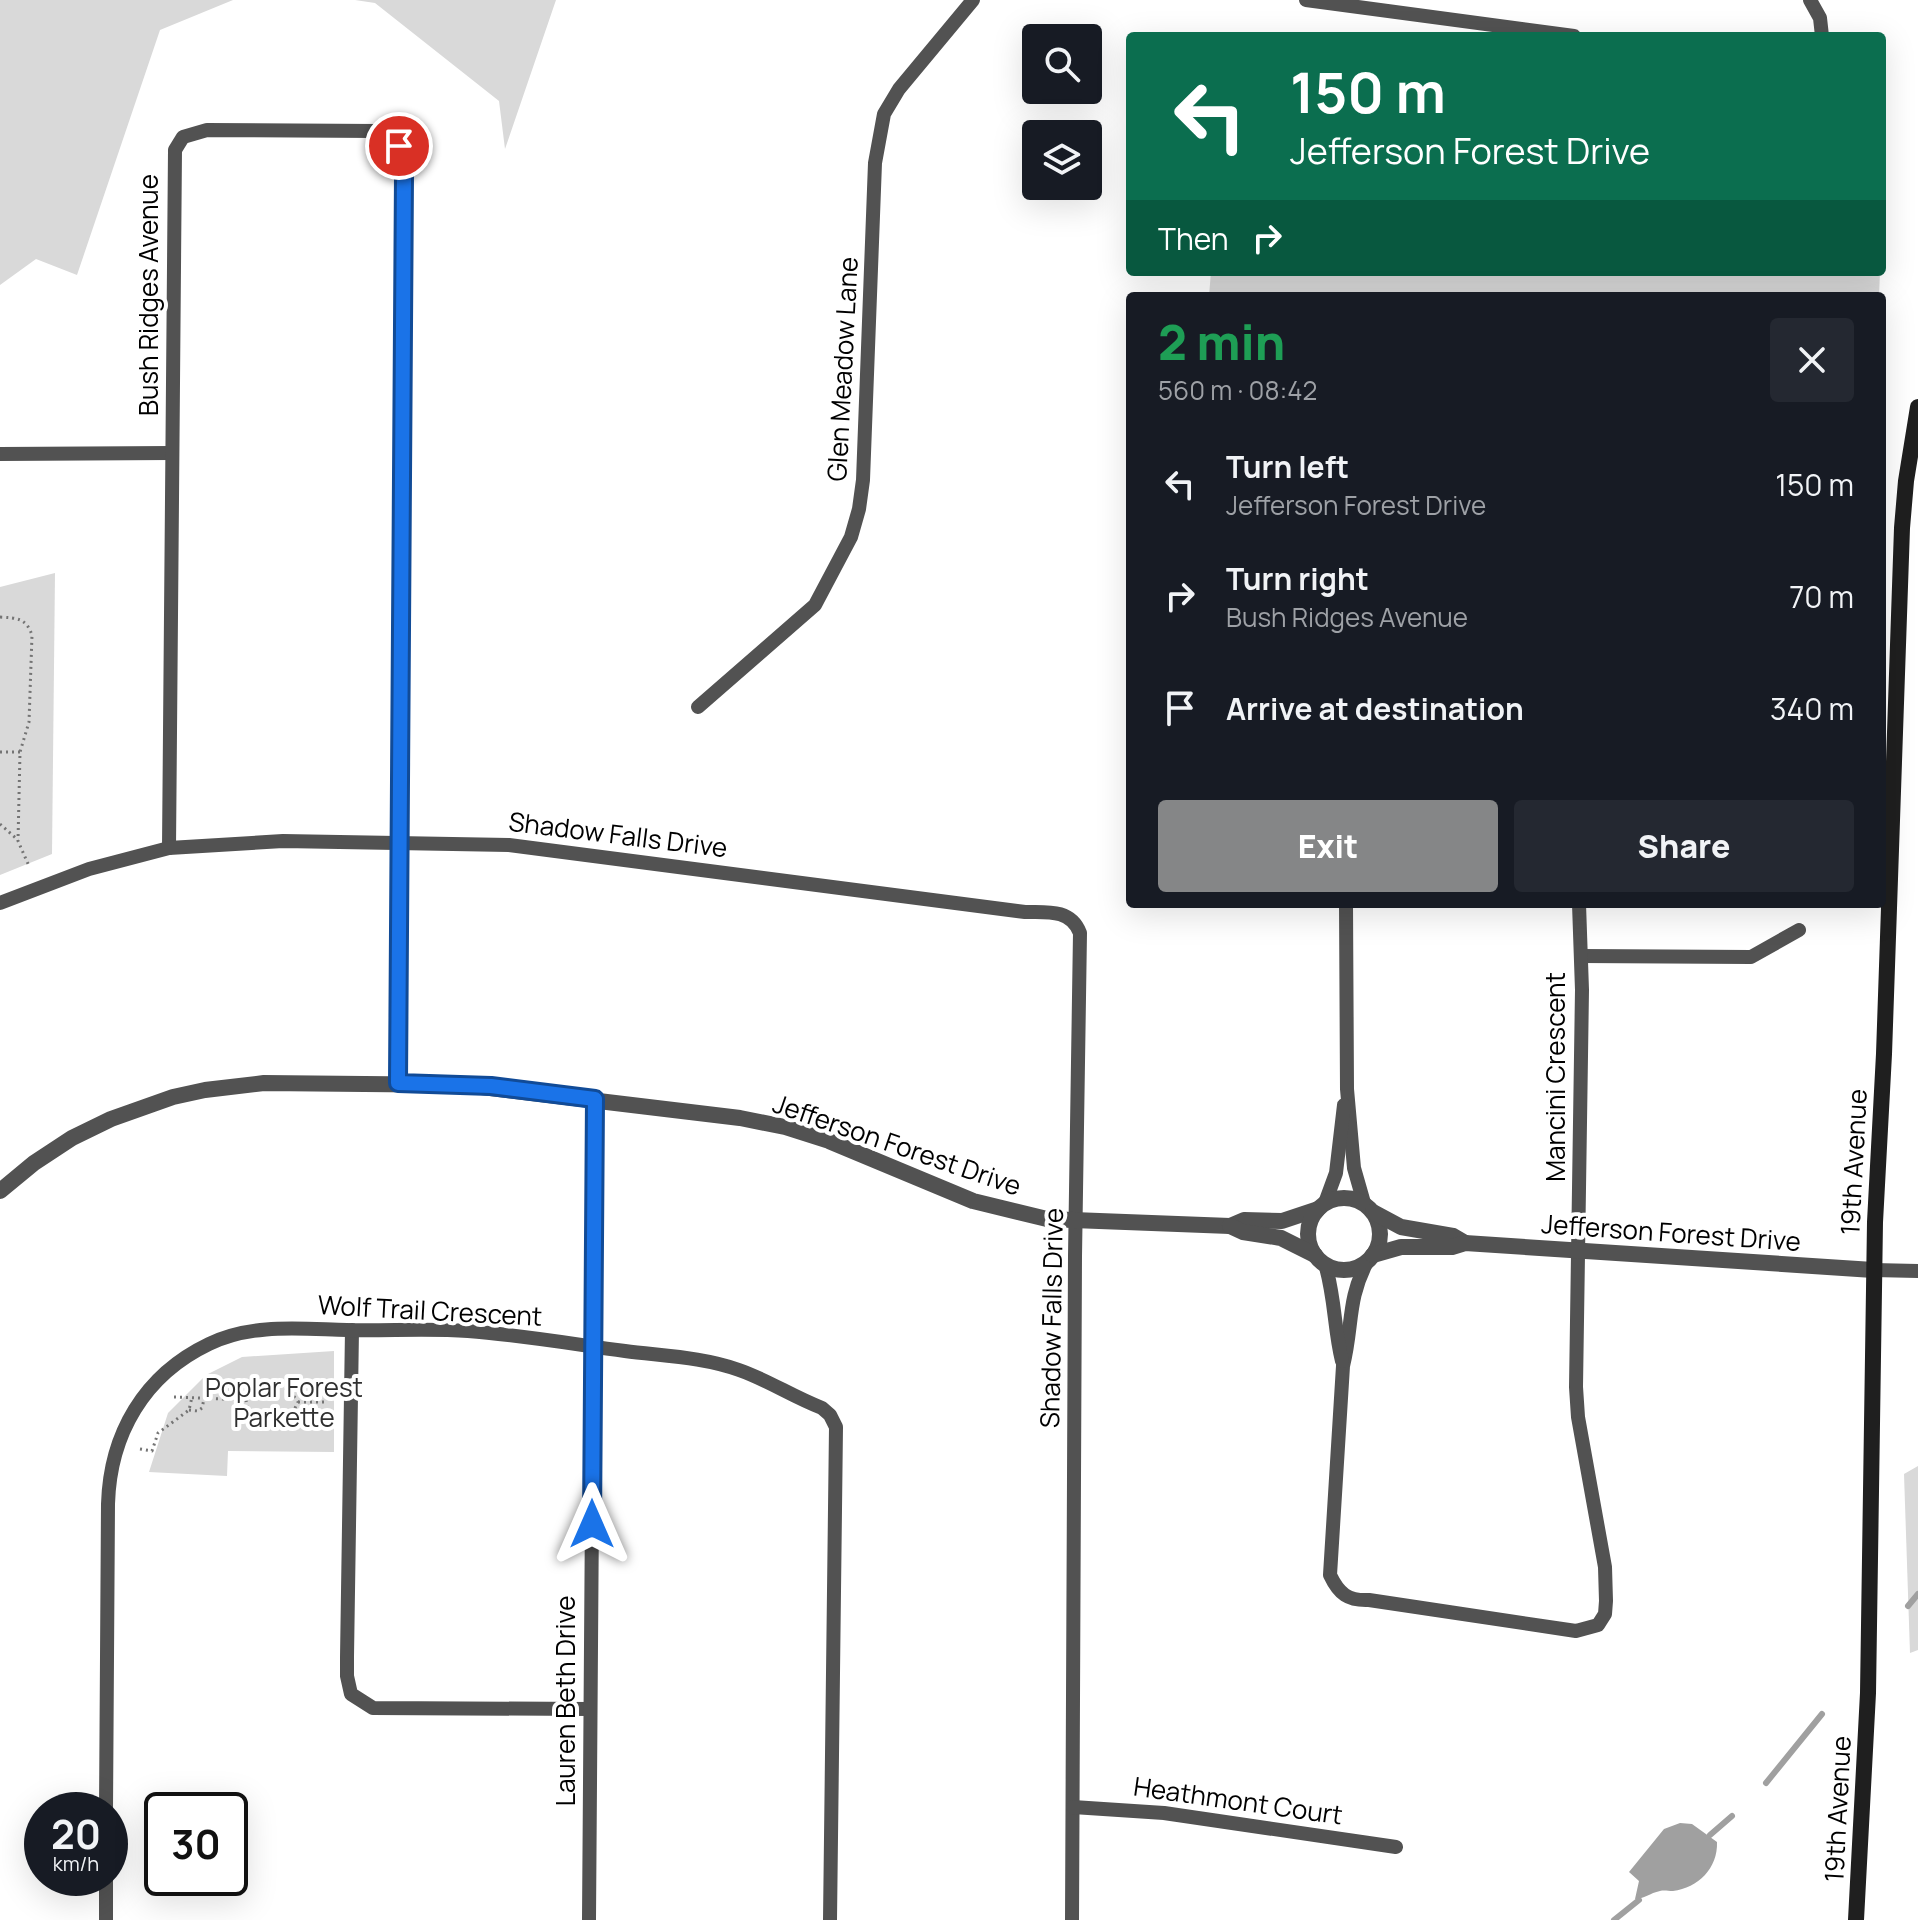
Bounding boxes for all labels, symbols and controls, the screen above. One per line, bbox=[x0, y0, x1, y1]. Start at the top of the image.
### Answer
map controls bbox=[1022, 24, 1102, 200]
button: search bbox=[1022, 24, 1102, 104]
text: 150 m bbox=[1290, 53, 1446, 130]
icon: left bbox=[1158, 64, 1262, 168]
pin bbox=[365, 112, 433, 180]
button: layers bbox=[1022, 120, 1102, 200]
icon: arrive bbox=[377, 124, 421, 168]
text: Jefferson Forest Drive bbox=[1290, 126, 1650, 175]
street label: Bush Ridges Avenue bbox=[130, 174, 166, 416]
icon: right bbox=[1245, 216, 1289, 260]
text: Then bbox=[1158, 218, 1229, 259]
street label: Glen Meadow Lane bbox=[818, 256, 866, 482]
text: 2 min bbox=[1158, 309, 1285, 374]
button: close bbox=[1770, 318, 1854, 402]
text: 560 m · 08:42 bbox=[1158, 372, 1317, 408]
text: Turn left bbox=[1226, 446, 1349, 487]
icon: left bbox=[1158, 462, 1202, 506]
text: 150 m bbox=[1775, 464, 1854, 505]
text: Jefferson Forest Drive bbox=[1226, 487, 1486, 523]
text: Turn right bbox=[1226, 558, 1369, 599]
icon: right bbox=[1158, 574, 1202, 618]
text: 70 m bbox=[1789, 576, 1854, 617]
text: Bush Ridges Avenue bbox=[1226, 599, 1468, 635]
icon: arrive bbox=[1158, 686, 1202, 730]
text: Arrive at destination bbox=[1226, 688, 1524, 729]
text: 340 m bbox=[1770, 688, 1854, 729]
button: Exit bbox=[1158, 800, 1498, 892]
button: Share bbox=[1514, 800, 1854, 892]
street label: Shadow Falls Drive bbox=[507, 803, 730, 865]
street label: Mancini Crescent bbox=[1537, 972, 1573, 1182]
street label: Jefferson Forest Drive bbox=[768, 1085, 1026, 1203]
street label: 19th Avenue bbox=[1831, 1088, 1875, 1236]
street label: Jefferson Forest Drive bbox=[1540, 1205, 1802, 1259]
street label: Shadow Falls Drive bbox=[1031, 1208, 1071, 1428]
street label: Wolf Trail Crescent bbox=[317, 1286, 543, 1334]
park label: Poplar Forest Parkette bbox=[205, 1369, 363, 1435]
position arrow bbox=[550, 1482, 634, 1566]
street label: Lauren Beth Drive bbox=[547, 1596, 583, 1806]
street label: 19th Avenue bbox=[1815, 1735, 1859, 1883]
street label: Heathmont Court bbox=[1131, 1768, 1345, 1832]
speed limit sign: 30 bbox=[144, 1792, 248, 1896]
text: 20 bbox=[51, 1806, 101, 1861]
text: km/h bbox=[53, 1850, 99, 1877]

